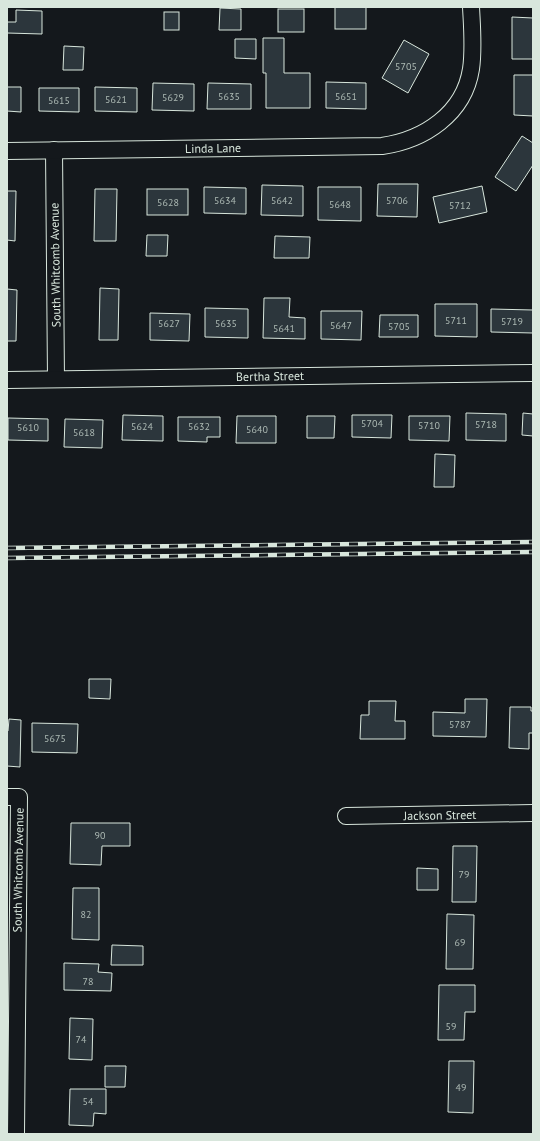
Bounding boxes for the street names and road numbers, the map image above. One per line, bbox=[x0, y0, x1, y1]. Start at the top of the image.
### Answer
street label: Linda Lane bbox=[185, 140, 241, 156]
street label: South Whitcomb Avenue bbox=[46, 203, 64, 327]
street label: Bertha Street bbox=[236, 368, 304, 384]
street label: Jackson Street bbox=[403, 807, 476, 823]
street label: South Whitcomb Avenue bbox=[9, 808, 27, 932]

